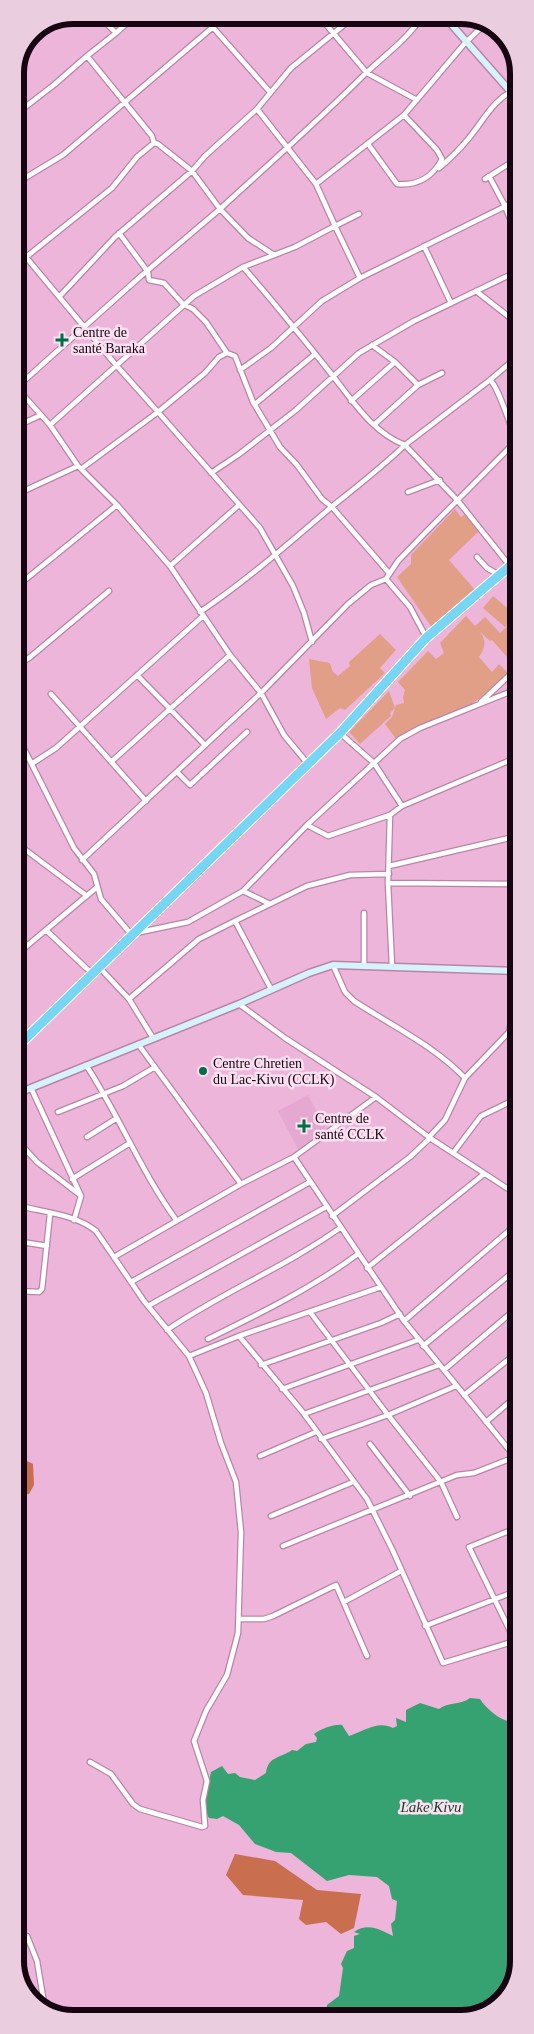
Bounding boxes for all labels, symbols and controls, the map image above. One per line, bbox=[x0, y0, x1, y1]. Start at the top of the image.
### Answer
place label: Centre de santé Baraka bbox=[73, 325, 146, 356]
marker: Centre de santé Baraka bbox=[55, 333, 69, 347]
place label: Centre Chretien du Lac-Kivu (CCLK) bbox=[213, 1056, 335, 1088]
marker: Centre Chretien du Lac-Kivu (CCLK) bbox=[197, 1065, 209, 1077]
place label: Centre de santé CCLK bbox=[315, 1111, 385, 1142]
marker: Centre de santé CCLK bbox=[297, 1119, 311, 1133]
water label: Lake Kivu bbox=[399, 1799, 462, 1815]

